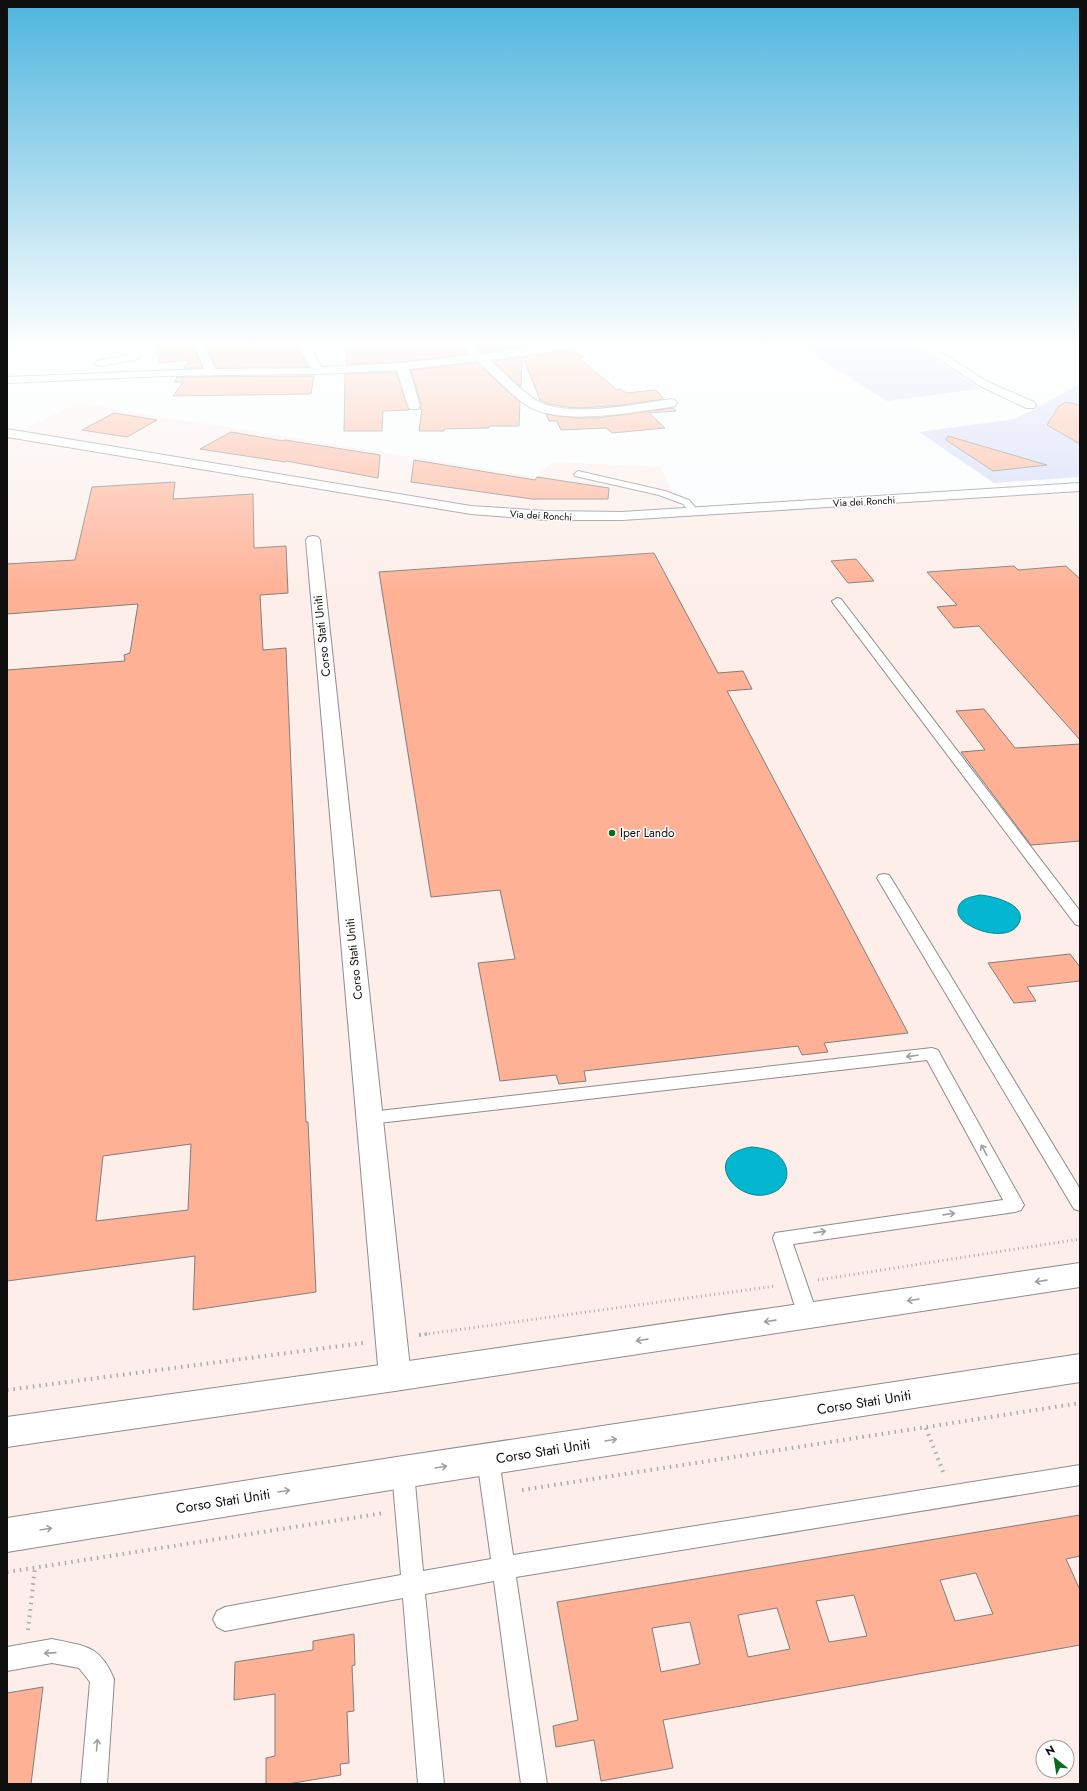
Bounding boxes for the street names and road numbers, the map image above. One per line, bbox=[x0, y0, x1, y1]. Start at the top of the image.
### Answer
street label: Via dei Ronchi bbox=[832, 492, 896, 511]
street label: Via dei Ronchi bbox=[509, 506, 573, 525]
street label: Corso Stati Uniti bbox=[309, 594, 335, 678]
street label: Corso Stati Uniti bbox=[341, 917, 367, 1001]
street label: Corso Stati Uniti bbox=[815, 1385, 913, 1419]
street label: Corso Stati Uniti bbox=[494, 1434, 592, 1468]
street label: Corso Stati Uniti bbox=[174, 1484, 272, 1518]

